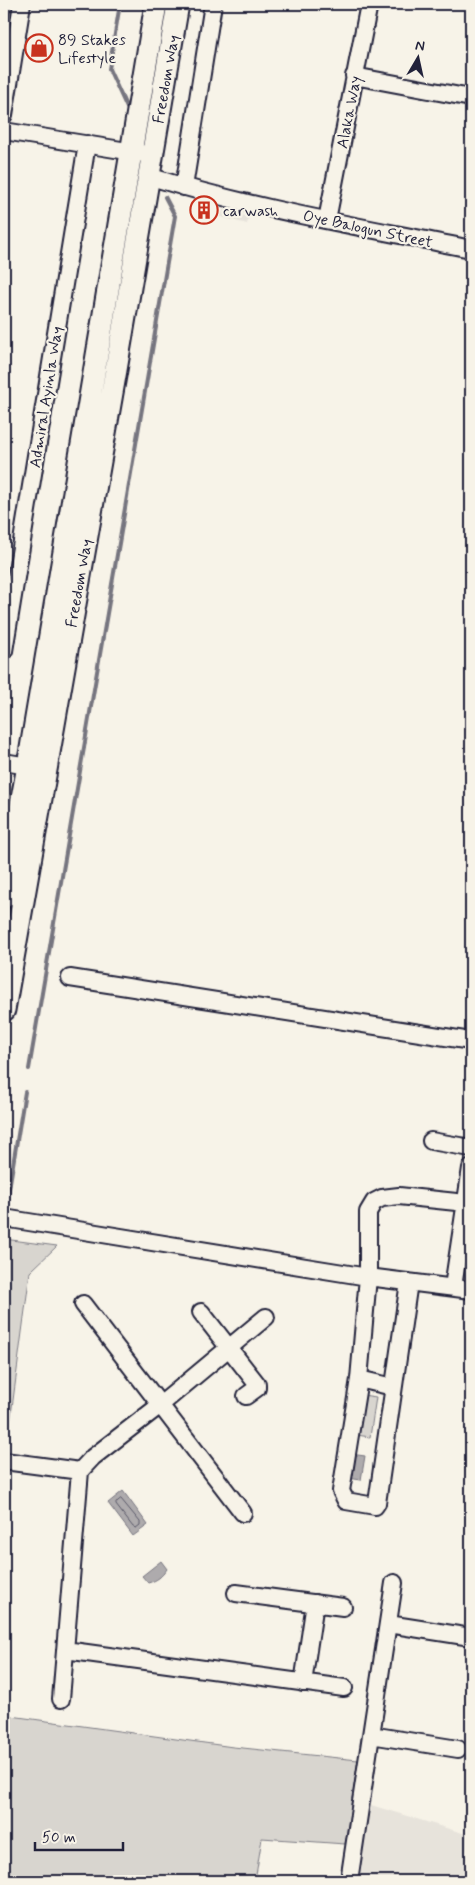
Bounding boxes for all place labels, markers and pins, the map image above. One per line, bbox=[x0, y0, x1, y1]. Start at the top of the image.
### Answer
place label: 89 Stakes Lifestyle bbox=[58, 30, 126, 69]
shop icon: 89 Stakes Lifestyle bbox=[24, 33, 54, 63]
building icon: carwash bbox=[189, 195, 219, 225]
place label: carwash bbox=[223, 201, 278, 222]

